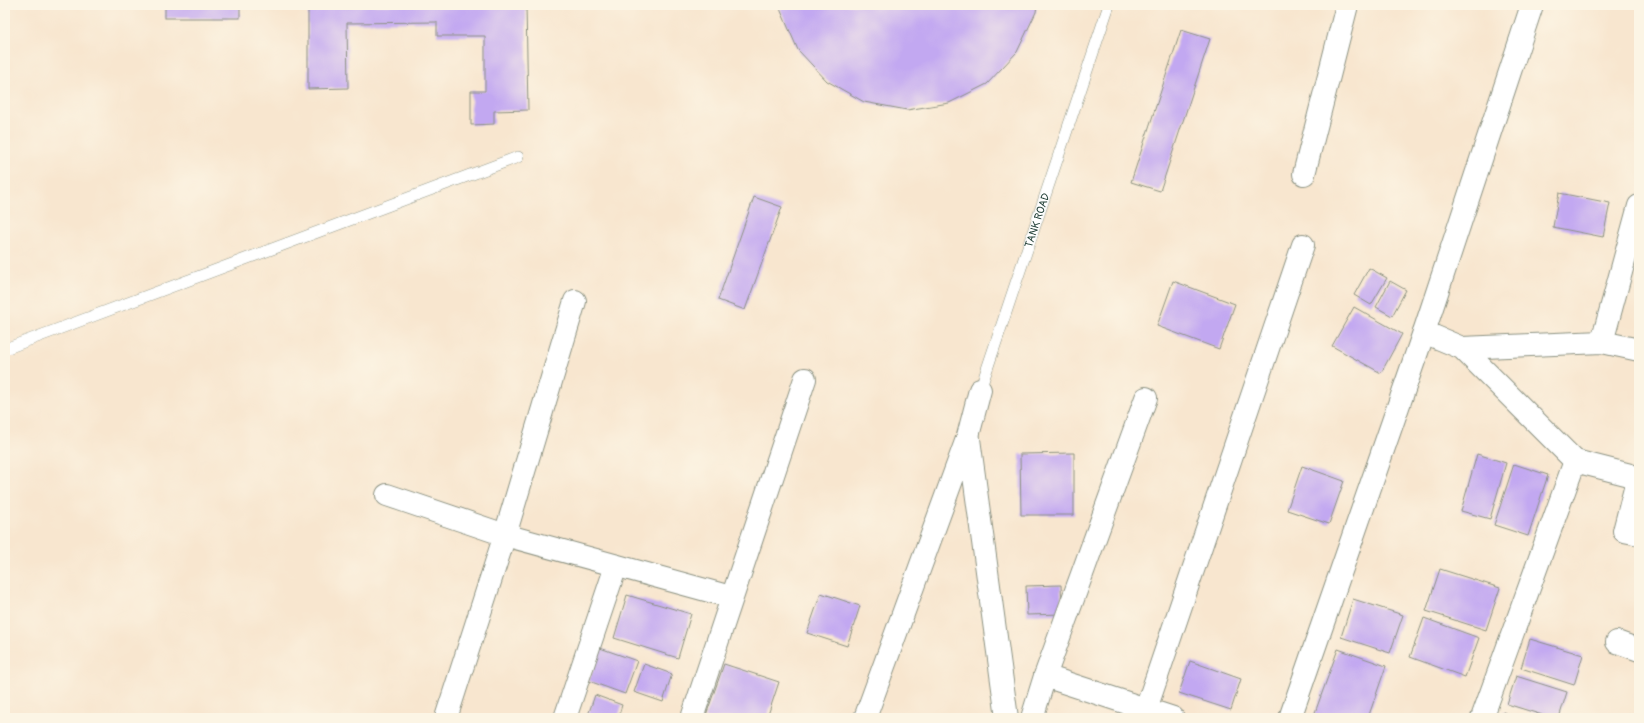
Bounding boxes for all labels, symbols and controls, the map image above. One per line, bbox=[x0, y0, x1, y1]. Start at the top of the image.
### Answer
street label: TANK ROAD bbox=[1022, 191, 1053, 249]

